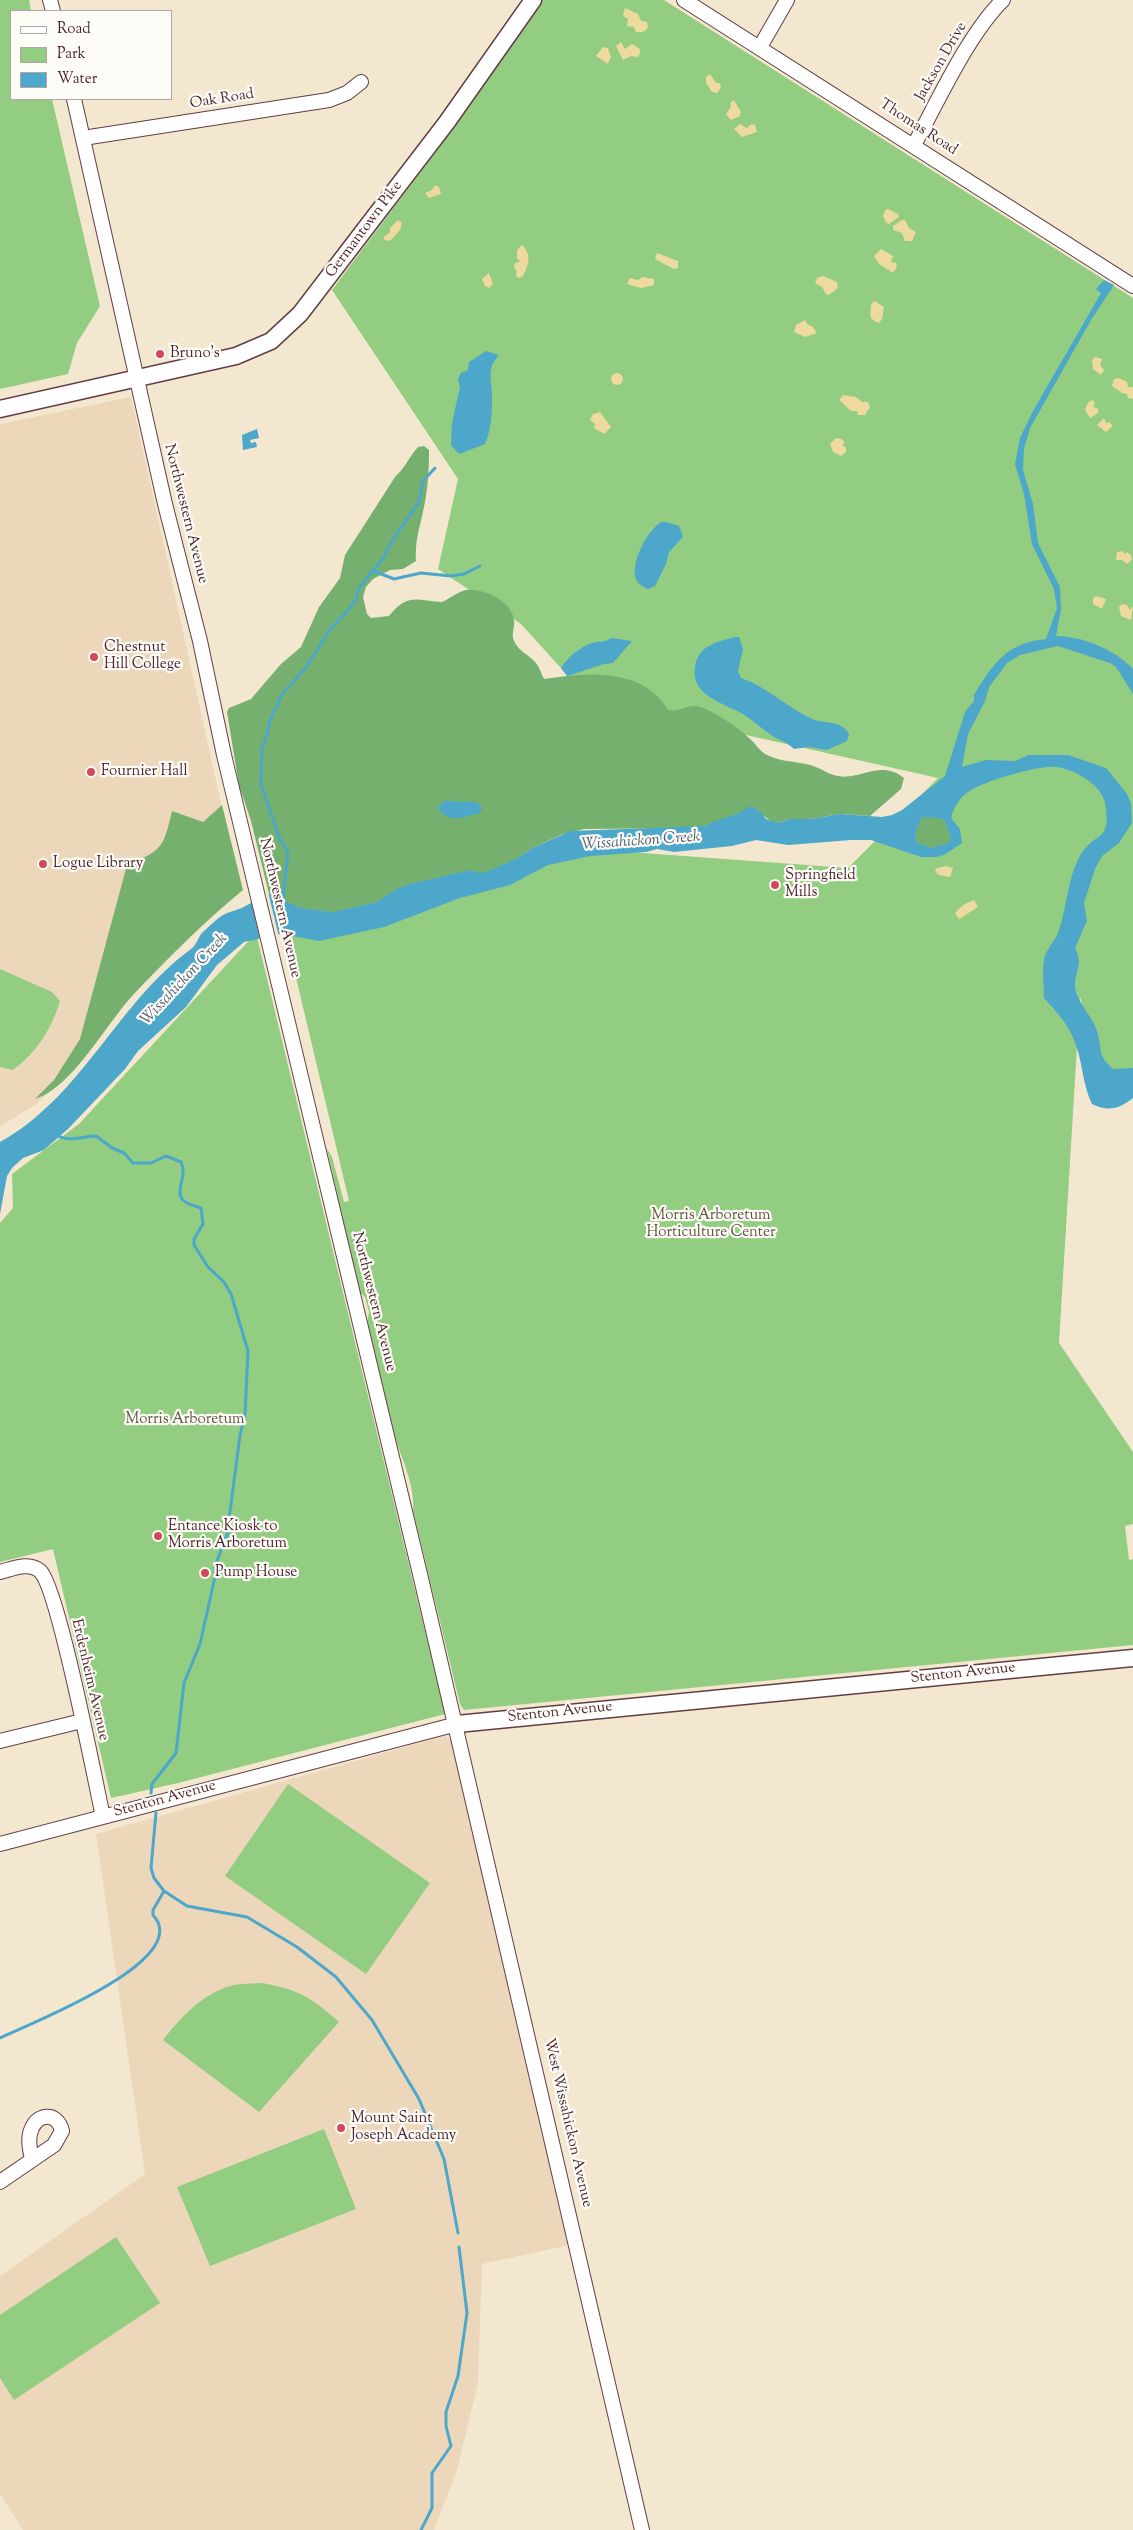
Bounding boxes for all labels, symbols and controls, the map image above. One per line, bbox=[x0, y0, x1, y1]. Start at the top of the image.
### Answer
legend bbox=[10, 10, 172, 100]
text: Road bbox=[57, 19, 91, 40]
street label: Jackson Drive bbox=[912, 19, 972, 105]
text: Park bbox=[57, 44, 86, 65]
text: Water bbox=[57, 69, 97, 90]
street label: Oak Road bbox=[189, 86, 255, 114]
street label: Thomas Road bbox=[876, 96, 960, 160]
street label: Germantown Pike bbox=[323, 178, 407, 282]
place label: Bruno's bbox=[170, 345, 220, 363]
marker: Bruno's bbox=[154, 348, 166, 360]
street label: Northwestern Avenue bbox=[159, 442, 211, 586]
place label: Chestnut Hill College bbox=[104, 639, 181, 674]
marker: Chestnut Hill College bbox=[88, 651, 100, 663]
place label: Fournier Hall bbox=[101, 763, 188, 781]
marker: Fournier Hall bbox=[85, 766, 97, 778]
water label: Wissahickon Creek bbox=[581, 828, 701, 856]
street label: Northwestern Avenue bbox=[254, 836, 304, 980]
place label: Logue Library bbox=[53, 855, 143, 873]
marker: Logue Library bbox=[37, 858, 49, 870]
place label: Springfield Mills bbox=[785, 867, 856, 902]
marker: Springfield Mills bbox=[769, 879, 781, 891]
water label: Wissahickon Creek bbox=[137, 930, 233, 1030]
park label: Morris Arboretum Horticulture Center bbox=[646, 1207, 776, 1242]
street label: Northwestern Avenue bbox=[347, 1230, 399, 1374]
park label: Morris Arboretum bbox=[126, 1411, 244, 1429]
place label: Entance Kiosk to Morris Arboretum bbox=[168, 1518, 287, 1553]
marker: Entance Kiosk to Morris Arboretum bbox=[152, 1530, 164, 1542]
place label: Pump House bbox=[215, 1564, 297, 1582]
marker: Pump House bbox=[199, 1567, 211, 1579]
street label: Erdenheim Avenue bbox=[66, 1617, 112, 1743]
street label: Stenton Avenue bbox=[910, 1660, 1016, 1688]
street label: Stenton Avenue bbox=[507, 1699, 613, 1727]
street label: Stenton Avenue bbox=[112, 1778, 218, 1822]
street label: West Wissahickon Avenue bbox=[539, 2037, 595, 2209]
place label: Mount Saint Joseph Academy bbox=[351, 2110, 456, 2145]
marker: Mount Saint Joseph Academy bbox=[335, 2122, 347, 2134]

